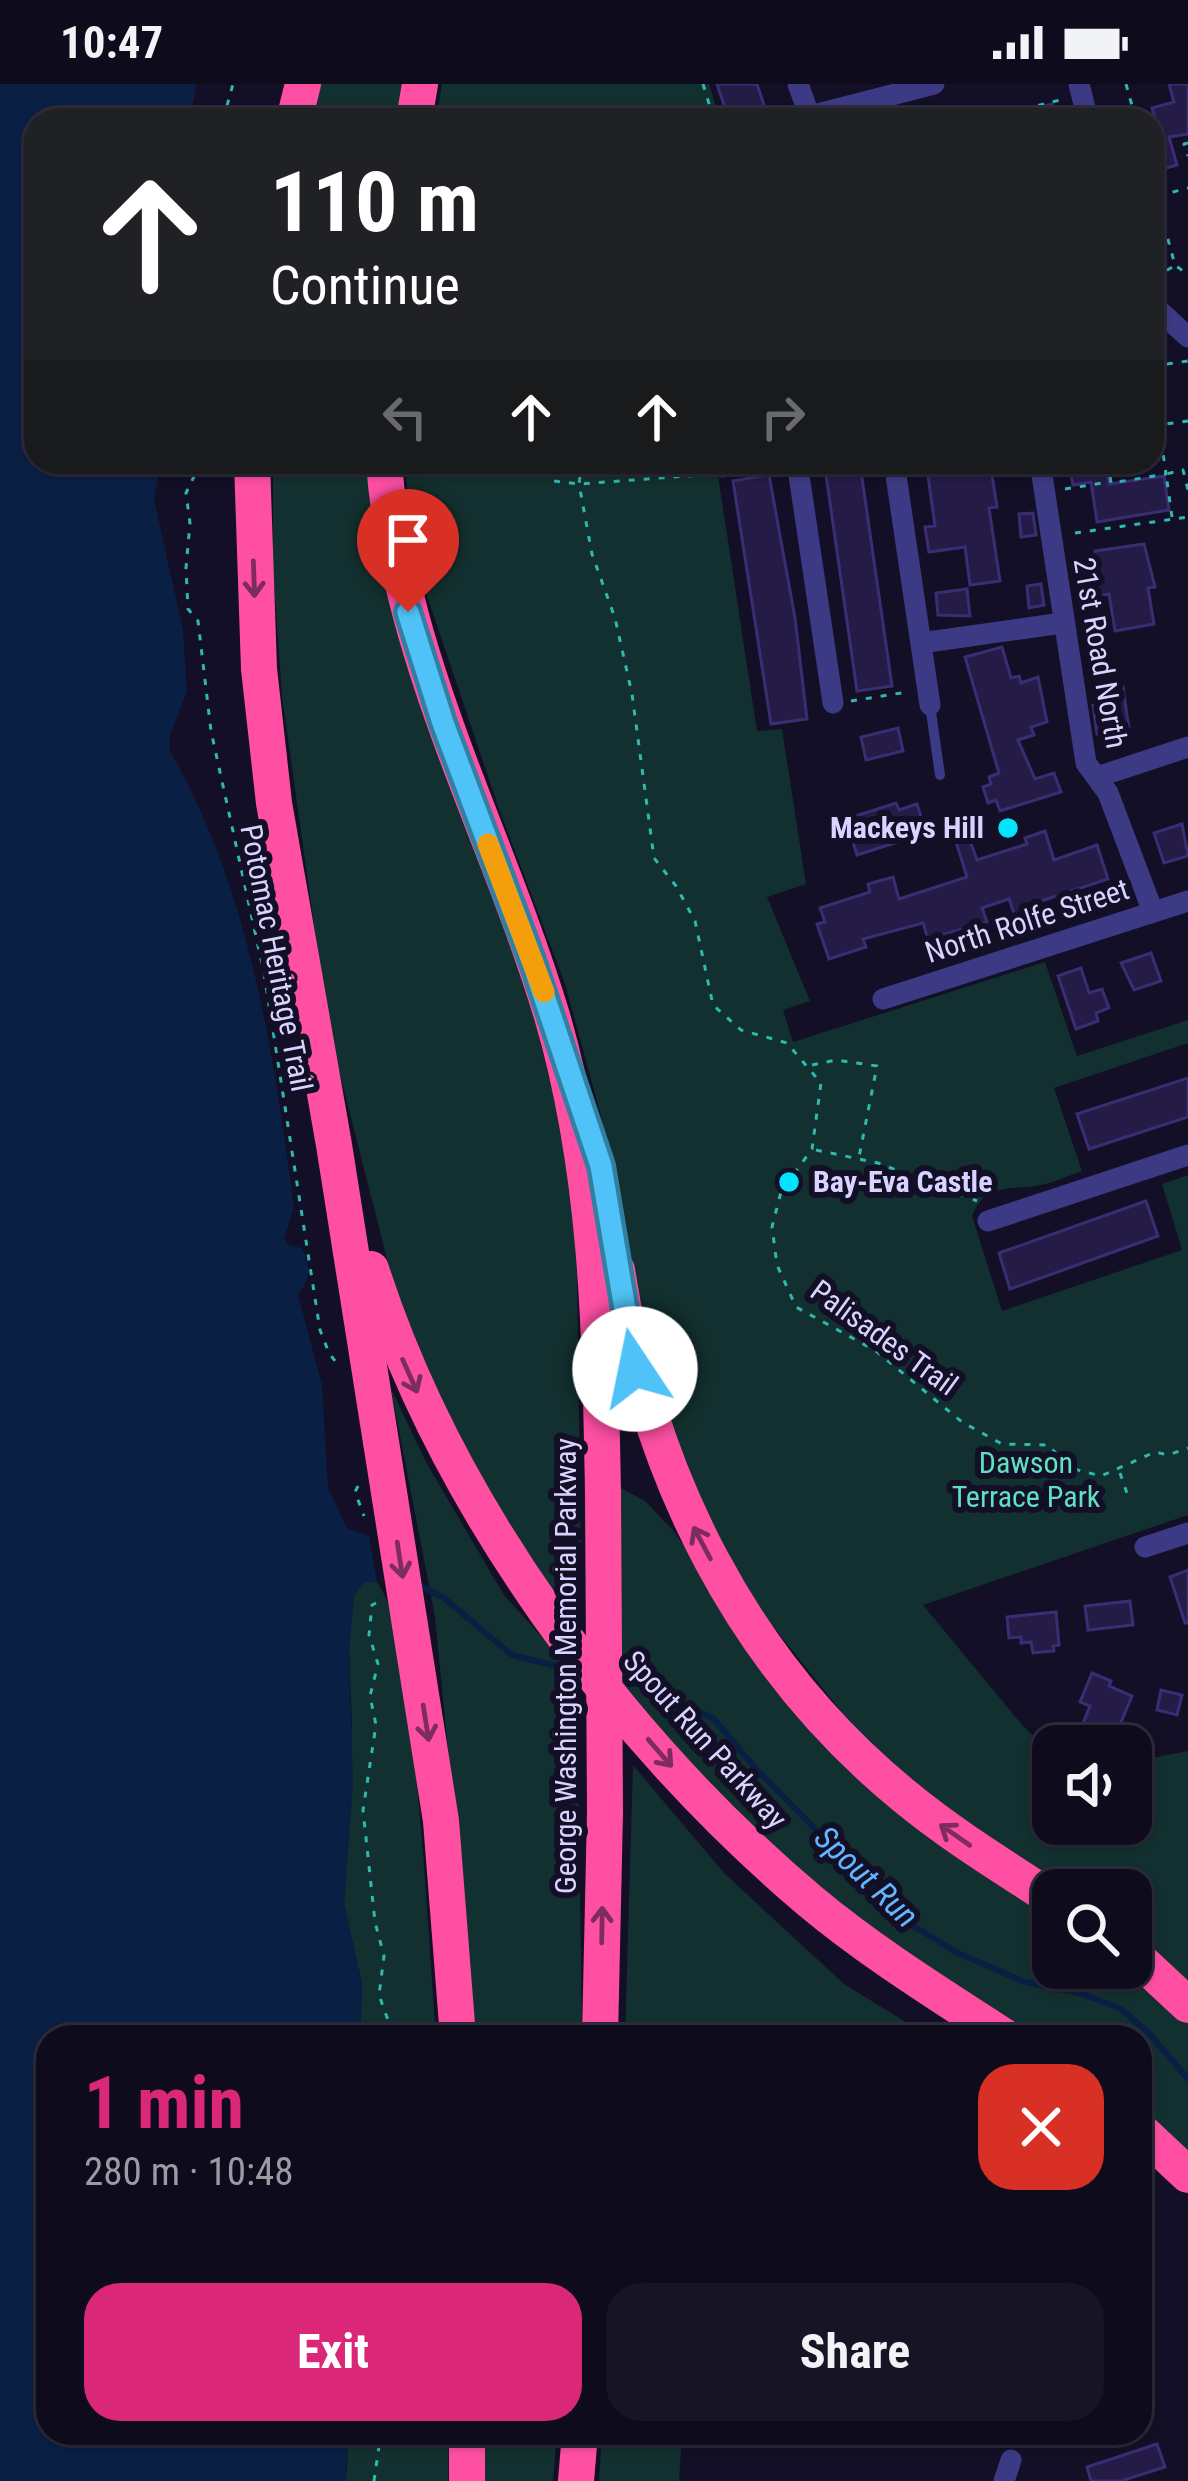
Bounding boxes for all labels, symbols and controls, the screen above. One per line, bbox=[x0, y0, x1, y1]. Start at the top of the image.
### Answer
text: 10:47 bbox=[60, 16, 163, 69]
text: 110 m bbox=[270, 153, 479, 252]
icon: ahead bbox=[72, 156, 228, 312]
text: Continue bbox=[270, 254, 460, 317]
icon: left bbox=[372, 384, 438, 450]
icon: ahead bbox=[498, 384, 564, 450]
icon: ahead bbox=[624, 384, 690, 450]
icon: right bbox=[750, 384, 816, 450]
pin bbox=[357, 489, 459, 612]
icon: arrive bbox=[375, 507, 441, 573]
street label: 21st Road North bbox=[1066, 555, 1134, 751]
one-way arrow bbox=[243, 559, 266, 598]
place label: Mackeys Hill bbox=[830, 810, 984, 845]
marker: Mackeys Hill bbox=[995, 815, 1021, 841]
street label: Potomac Heritage Trail bbox=[233, 821, 320, 1094]
street label: North Rolfe Street bbox=[921, 871, 1133, 970]
place label: Bay-Eva Castle bbox=[813, 1164, 993, 1199]
marker: Bay-Eva Castle bbox=[776, 1169, 802, 1195]
street label: Palisades Trail bbox=[804, 1273, 964, 1403]
position arrow bbox=[572, 1306, 698, 1432]
one-way arrow bbox=[400, 1357, 422, 1393]
street label: George Washington Memorial Parkway bbox=[548, 1438, 583, 1894]
park label: Dawson Terrace Park bbox=[952, 1445, 1101, 1514]
one-way arrow bbox=[690, 1527, 713, 1562]
one-way arrow bbox=[390, 1539, 413, 1578]
street label: Spout Run Parkway bbox=[616, 1644, 794, 1836]
one-way arrow bbox=[415, 1703, 438, 1742]
map controls bbox=[1032, 1725, 1152, 1989]
button: sound bbox=[1032, 1725, 1152, 1845]
one-way arrow bbox=[646, 1737, 674, 1768]
water label: Spout Run bbox=[807, 1818, 927, 1935]
one-way arrow bbox=[939, 1822, 972, 1848]
button: search bbox=[1032, 1869, 1152, 1989]
one-way arrow bbox=[591, 1906, 614, 1945]
text: 1 min bbox=[84, 2061, 244, 2146]
button: close bbox=[978, 2064, 1104, 2190]
text: 280 m · 10:48 bbox=[84, 2149, 294, 2195]
button: Exit bbox=[84, 2283, 582, 2421]
button: Share bbox=[606, 2283, 1104, 2421]

